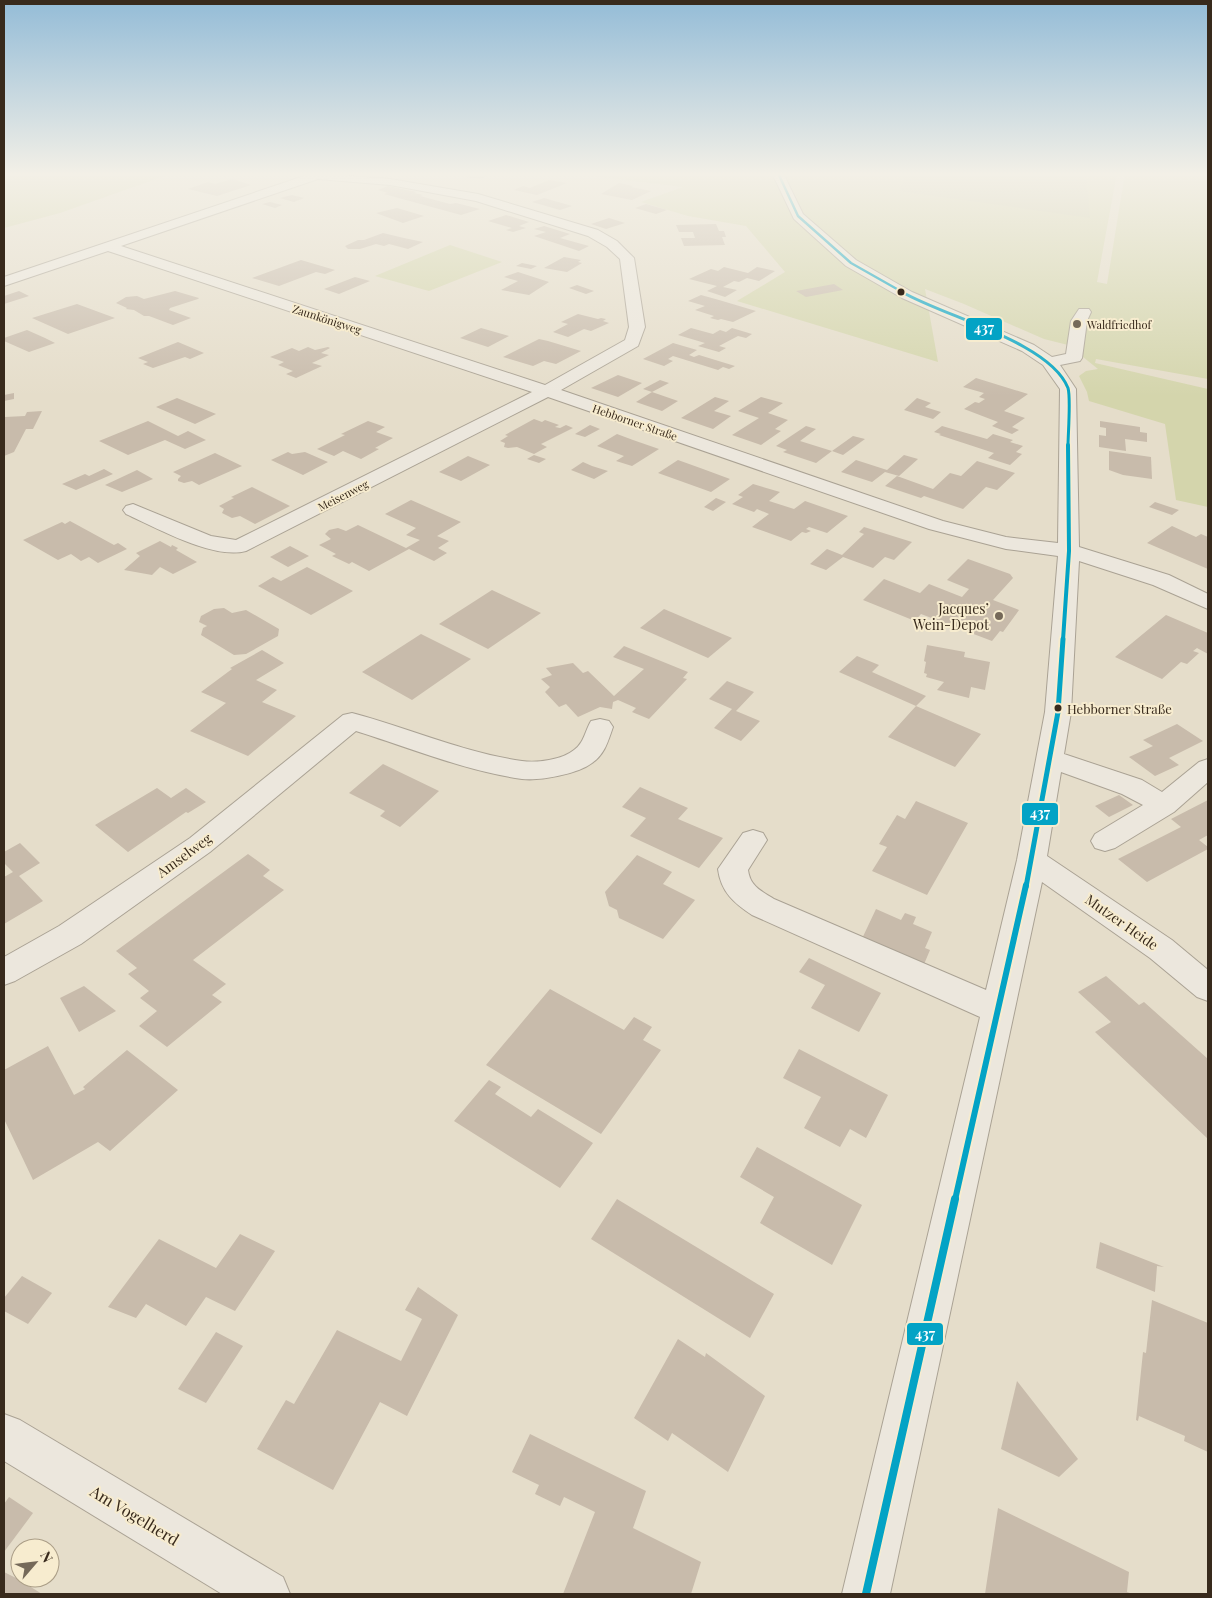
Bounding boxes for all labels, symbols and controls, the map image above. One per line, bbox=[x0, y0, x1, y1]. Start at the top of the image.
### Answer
unlabelled marker bbox=[896, 287, 906, 297]
street label: Zaunkönigweg bbox=[290, 301, 364, 337]
line badge: 437 bbox=[965, 317, 1003, 341]
place label: Waldfriedhof bbox=[1086, 317, 1153, 332]
text: 437 bbox=[974, 318, 995, 337]
marker: Waldfriedhof bbox=[1071, 318, 1083, 330]
street label: Hebborner Straße bbox=[591, 400, 680, 444]
street label: Meisenweg bbox=[315, 476, 371, 514]
place label: Jacques’ Wein-Depot bbox=[912, 599, 990, 634]
marker: Jacques’ Wein-Depot bbox=[993, 610, 1005, 622]
place label: Hebborner Straße bbox=[1067, 700, 1172, 717]
marker: Hebborner Straße bbox=[1053, 703, 1063, 713]
line badge: 437 bbox=[1021, 802, 1059, 826]
text: 437 bbox=[1030, 803, 1051, 822]
street label: Amselweg bbox=[152, 828, 216, 882]
street label: Mutzer Heide bbox=[1082, 890, 1162, 954]
line badge: 437 bbox=[906, 1322, 944, 1346]
text: 437 bbox=[915, 1324, 936, 1343]
street label: Am Vogelherd bbox=[86, 1480, 183, 1550]
north arrow bbox=[10, 1538, 60, 1588]
text: N bbox=[36, 1548, 58, 1566]

